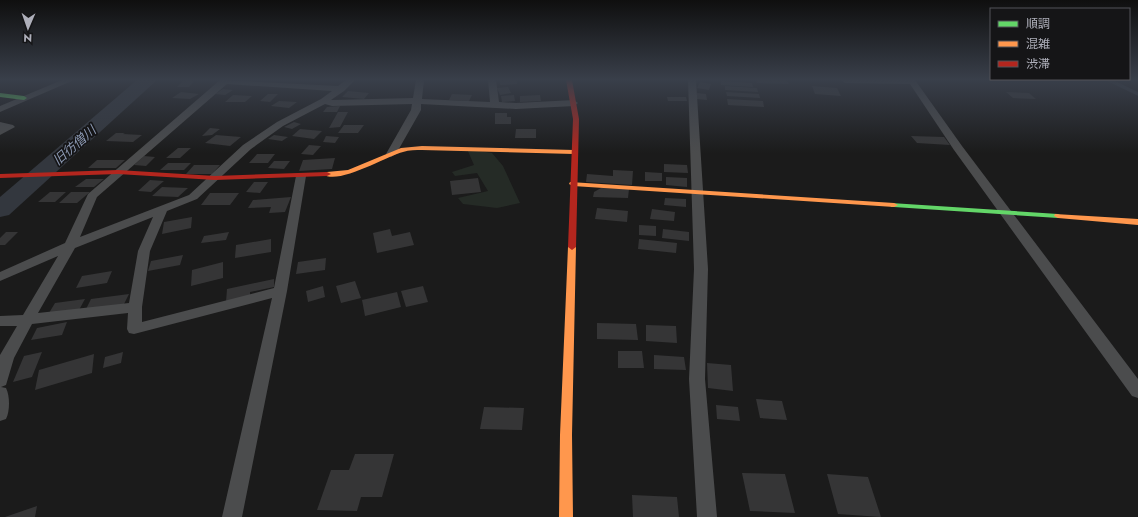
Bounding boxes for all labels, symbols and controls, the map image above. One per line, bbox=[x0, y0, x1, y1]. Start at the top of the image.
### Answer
north arrow bbox=[8, 8, 48, 48]
legend bbox=[990, 8, 1130, 80]
text: 順調 bbox=[1026, 15, 1050, 33]
text: N bbox=[23, 30, 32, 46]
text: 混雑 bbox=[1026, 35, 1050, 53]
text: 渋滞 bbox=[1026, 55, 1050, 73]
water label: 旧彷僧川 bbox=[48, 120, 102, 170]

